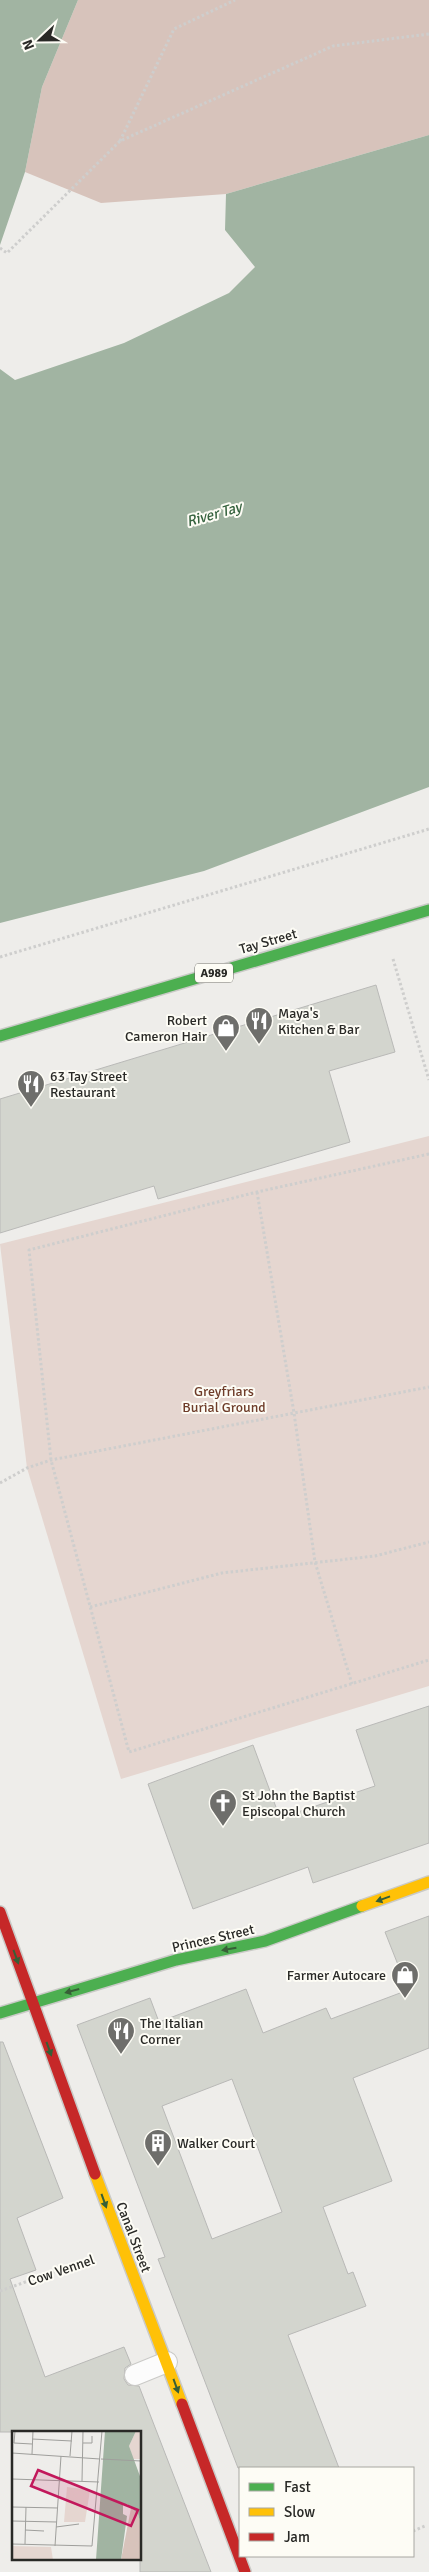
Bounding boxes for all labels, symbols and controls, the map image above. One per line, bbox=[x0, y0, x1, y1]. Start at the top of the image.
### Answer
north arrow bbox=[15, 15, 65, 65]
text: N bbox=[19, 37, 38, 52]
water label: River Tay bbox=[184, 497, 246, 530]
street label: Tay Street bbox=[237, 925, 299, 958]
road number: A989 bbox=[195, 964, 233, 982]
place label: Maya's Kitchen & Bar bbox=[278, 1005, 360, 1038]
restaurant icon: Maya's Kitchen & Bar bbox=[244, 1006, 274, 1045]
place label: Robert Cameron Hair bbox=[125, 1012, 208, 1045]
shop icon: Robert Cameron Hair bbox=[211, 1013, 241, 1052]
place label: 63 Tay Street Restaurant bbox=[50, 1068, 127, 1101]
restaurant icon: 63 Tay Street Restaurant bbox=[16, 1069, 46, 1108]
park label: Greyfriars Burial Ground bbox=[182, 1383, 266, 1416]
place label: St John the Baptist Episcopal Church bbox=[242, 1787, 355, 1820]
church icon: St John the Baptist Episcopal Church bbox=[208, 1788, 238, 1827]
one-way arrow bbox=[375, 1895, 390, 1903]
street label: Princes Street bbox=[170, 1921, 256, 1956]
one-way arrow bbox=[221, 1946, 237, 1954]
one-way arrow bbox=[12, 1950, 20, 1965]
shop icon: Farmer Autocare bbox=[390, 1960, 420, 1999]
place label: Farmer Autocare bbox=[287, 1967, 386, 1984]
one-way arrow bbox=[65, 1987, 80, 1995]
place label: The Italian Corner bbox=[140, 2015, 203, 2048]
restaurant icon: The Italian Corner bbox=[106, 2016, 136, 2055]
one-way arrow bbox=[45, 2042, 53, 2057]
building icon: Walker Court bbox=[143, 2128, 173, 2167]
place label: Walker Court bbox=[177, 2135, 255, 2152]
one-way arrow bbox=[101, 2194, 108, 2209]
street label: Canal Street bbox=[112, 2200, 155, 2275]
street label: Cow Vennel bbox=[26, 2251, 97, 2290]
one-way arrow bbox=[172, 2378, 180, 2393]
inset map bbox=[12, 2431, 141, 2560]
legend bbox=[239, 2467, 414, 2557]
text: Fast bbox=[284, 2478, 311, 2496]
text: Slow bbox=[284, 2503, 315, 2521]
text: Jam bbox=[284, 2528, 310, 2546]

